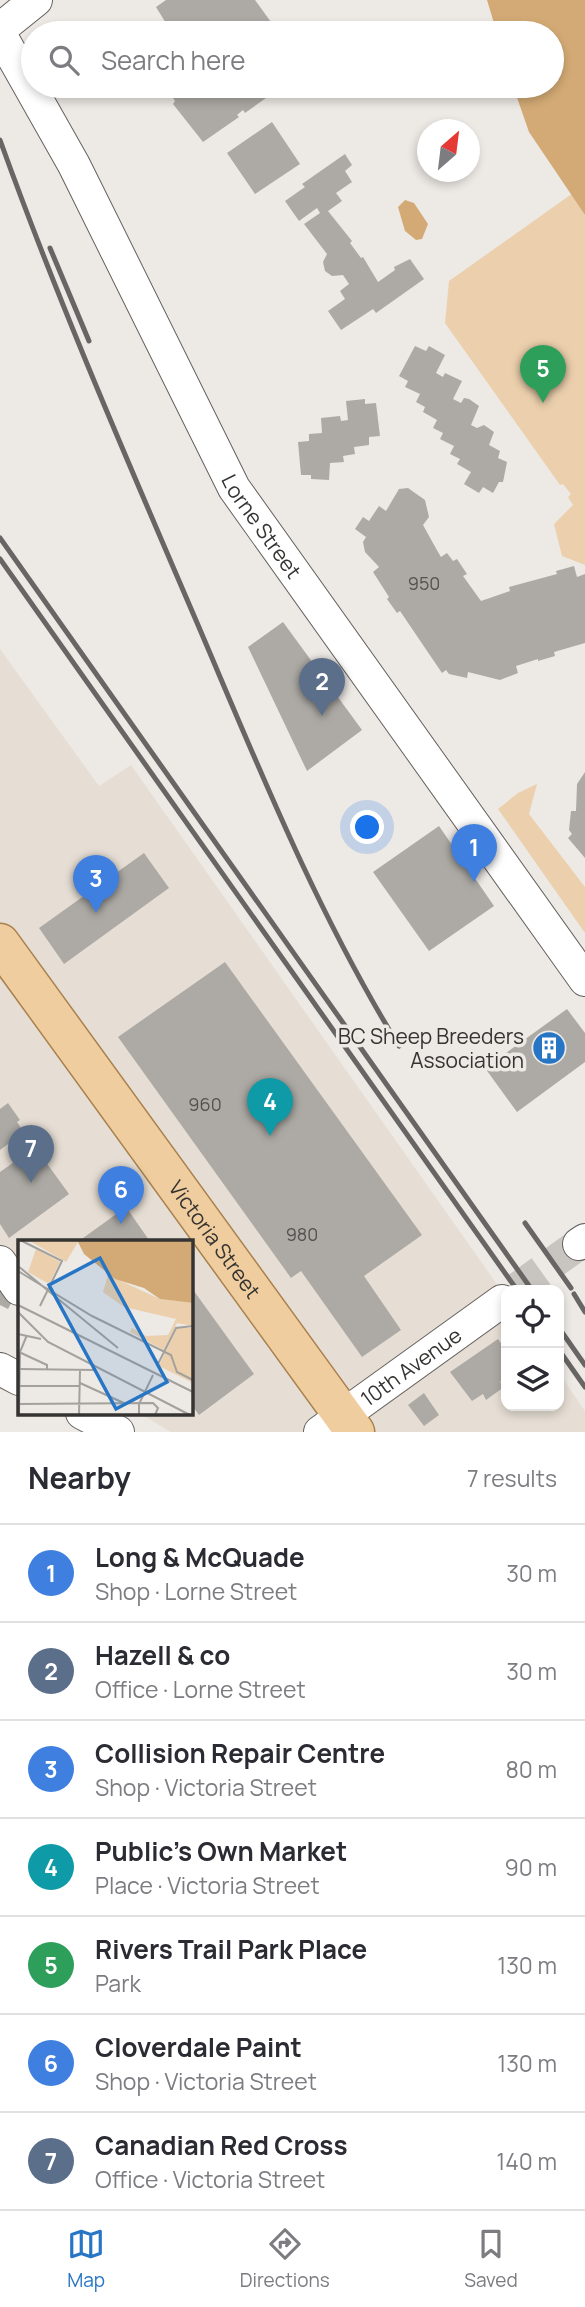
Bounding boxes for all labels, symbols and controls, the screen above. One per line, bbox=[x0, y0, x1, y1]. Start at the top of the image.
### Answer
search box bbox=[21, 21, 564, 98]
icon: search bbox=[45, 41, 83, 79]
text: Search here bbox=[101, 42, 246, 78]
north arrow bbox=[417, 119, 480, 182]
pin: 5 bbox=[520, 345, 566, 403]
street label: Lorne Street bbox=[215, 470, 308, 584]
house number: 950 bbox=[408, 571, 440, 595]
pin: 2 bbox=[299, 658, 345, 716]
your location bbox=[350, 810, 384, 844]
pin: 1 bbox=[451, 824, 497, 882]
pin: 3 bbox=[73, 855, 119, 913]
place label: BC Sheep Breeders Association bbox=[338, 1022, 524, 1074]
building icon: BC Sheep Breeders Association bbox=[530, 1029, 568, 1067]
pin: 4 bbox=[247, 1078, 293, 1136]
house number: 960 bbox=[188, 1092, 222, 1116]
pin: 7 bbox=[8, 1125, 54, 1183]
pin: 6 bbox=[98, 1166, 144, 1224]
street label: Victoria Street bbox=[163, 1175, 267, 1304]
house number: 980 bbox=[286, 1222, 318, 1246]
inset map bbox=[18, 1240, 192, 1414]
map controls bbox=[501, 1285, 564, 1411]
button: locate bbox=[501, 1285, 564, 1348]
street label: 10th Avenue bbox=[355, 1321, 467, 1412]
button: layers bbox=[501, 1348, 564, 1411]
text: Nearby bbox=[28, 1457, 131, 1498]
text: 7 results bbox=[467, 1462, 557, 1494]
text: Long & McQuade bbox=[95, 1539, 305, 1575]
text: 1 bbox=[46, 1557, 56, 1589]
text: 30 m bbox=[506, 1557, 557, 1589]
text: Shop · Lorne Street bbox=[95, 1575, 297, 1607]
text: Hazell & co bbox=[95, 1637, 230, 1673]
text: 2 bbox=[44, 1655, 58, 1687]
text: 30 m bbox=[506, 1655, 557, 1687]
text: Office · Lorne Street bbox=[95, 1673, 306, 1705]
text: Collision Repair Centre bbox=[95, 1735, 385, 1771]
text: 3 bbox=[44, 1753, 58, 1785]
text: 80 m bbox=[506, 1753, 557, 1785]
text: Shop · Victoria Street bbox=[95, 1771, 317, 1803]
text: Public's Own Market bbox=[95, 1833, 347, 1869]
text: 4 bbox=[44, 1851, 58, 1883]
text: 90 m bbox=[505, 1851, 557, 1883]
text: Place · Victoria Street bbox=[95, 1869, 320, 1901]
text: Rivers Trail Park Place bbox=[95, 1931, 367, 1967]
text: 5 bbox=[44, 1949, 58, 1981]
text: 130 m bbox=[497, 1949, 557, 1981]
text: Park bbox=[95, 1967, 141, 1999]
text: Cloverdale Paint bbox=[95, 2029, 302, 2065]
text: 6 bbox=[44, 2047, 58, 2079]
text: 130 m bbox=[497, 2047, 557, 2079]
text: Shop · Victoria Street bbox=[95, 2065, 317, 2097]
text: Canadian Red Cross bbox=[95, 2127, 347, 2163]
text: 7 bbox=[45, 2145, 57, 2177]
text: 140 m bbox=[496, 2145, 557, 2177]
text: Office · Victoria Street bbox=[95, 2163, 325, 2195]
tab: Map bbox=[67, 2225, 105, 2293]
tab: Directions bbox=[240, 2225, 330, 2293]
tab: Saved bbox=[464, 2225, 518, 2293]

